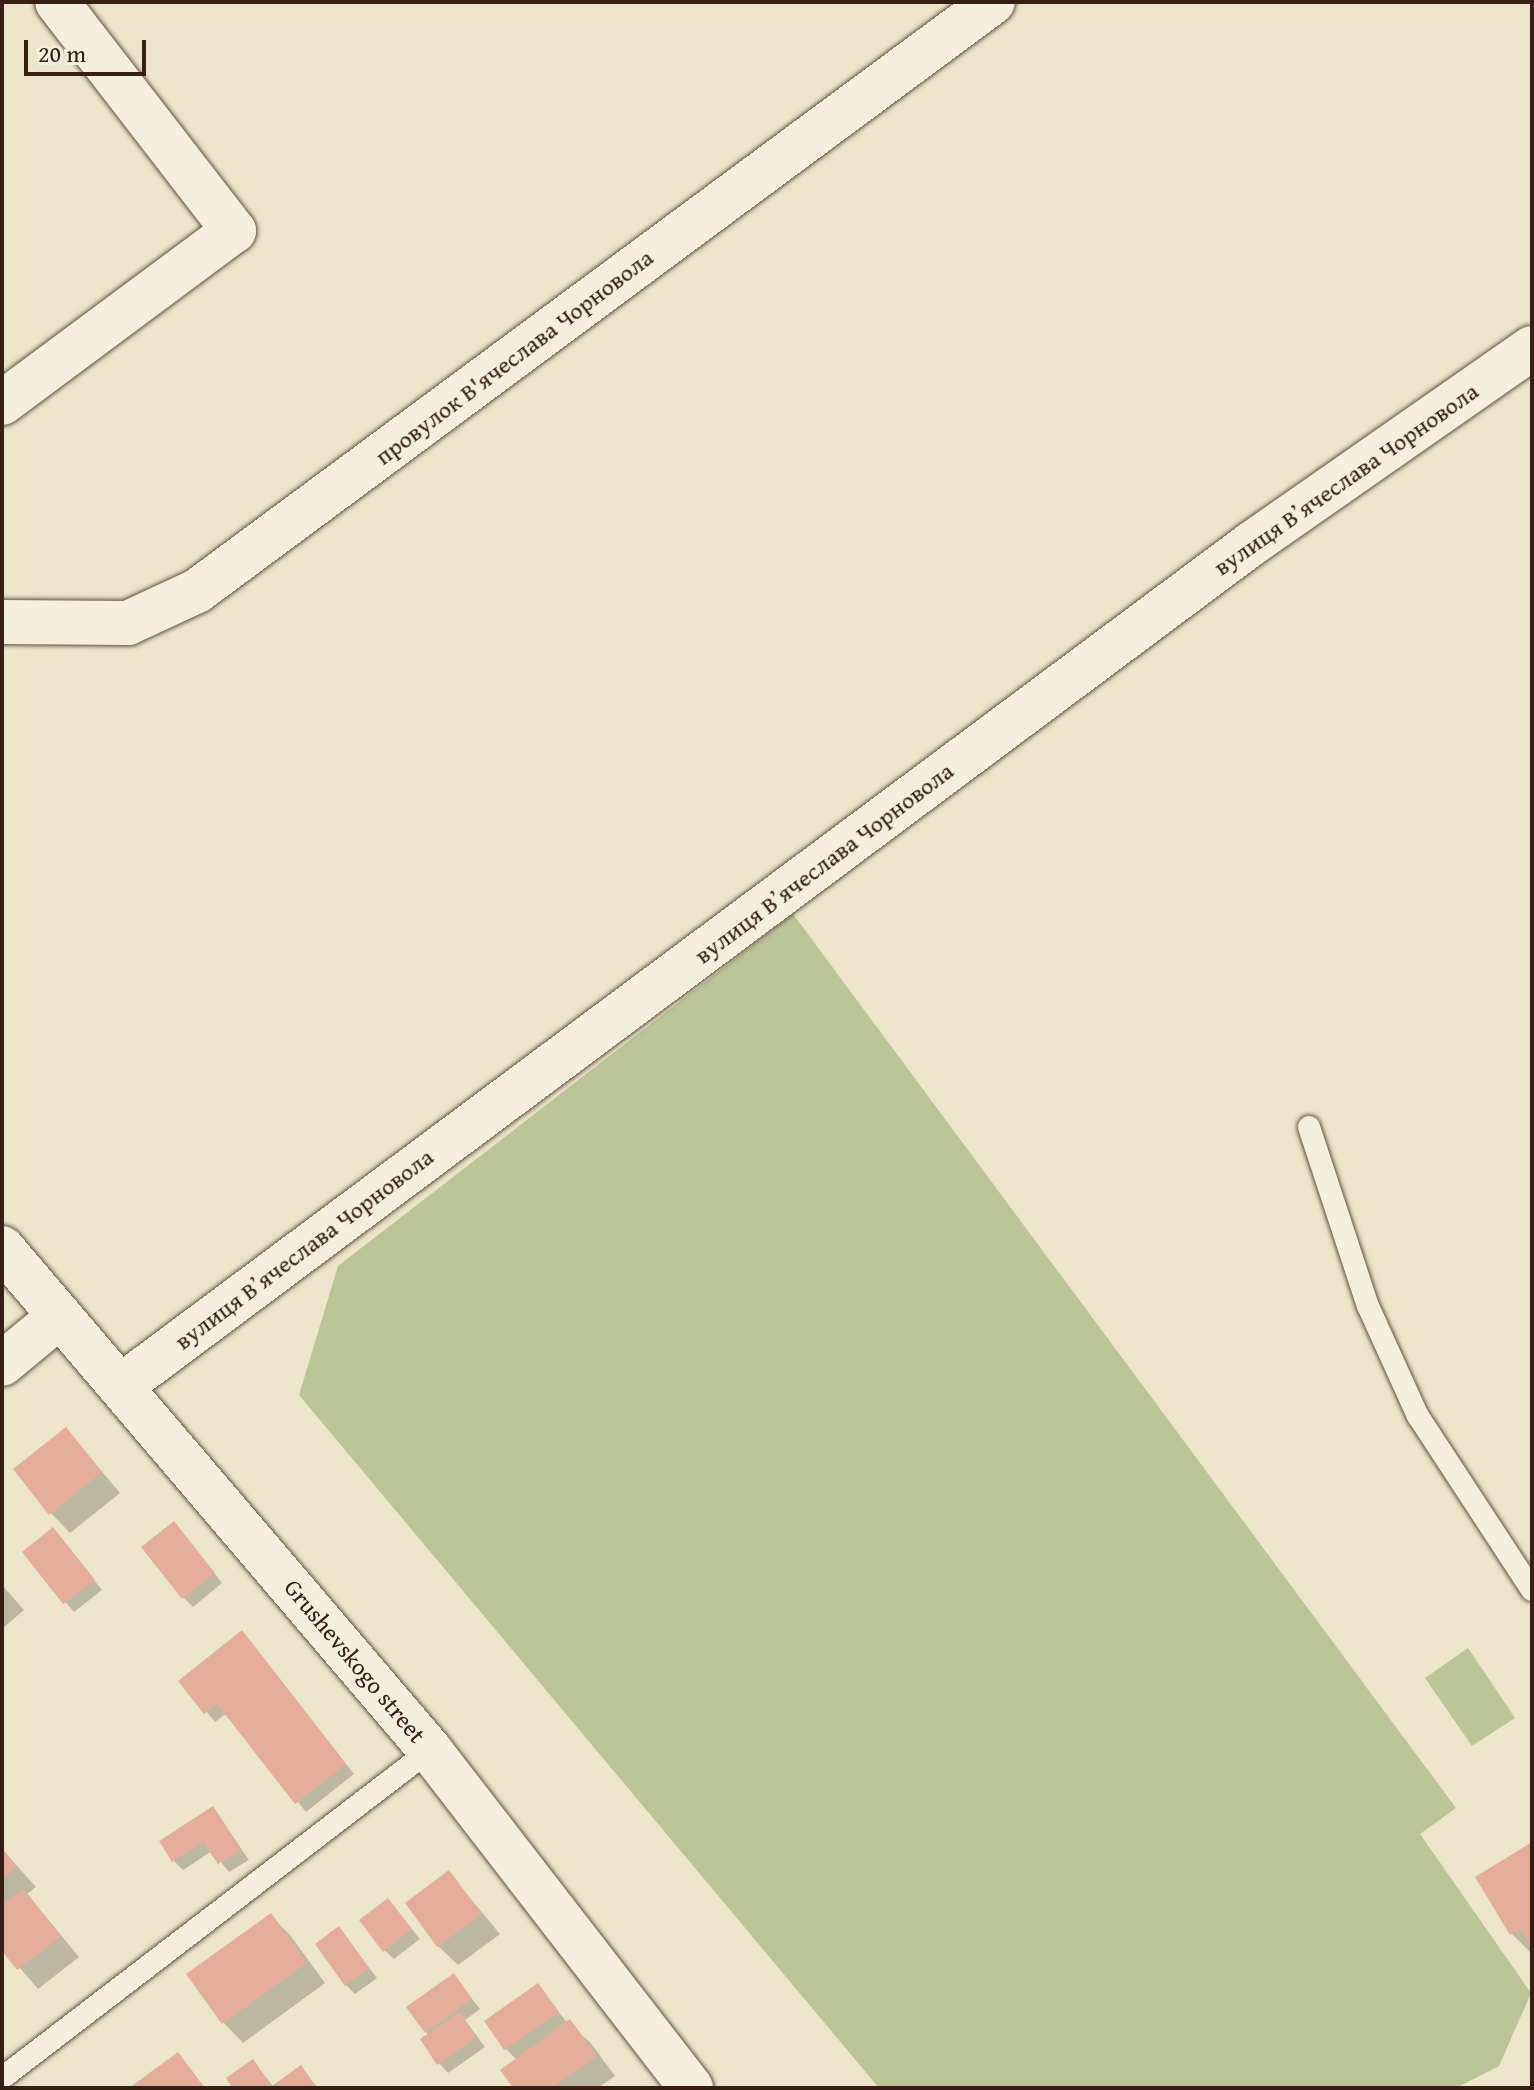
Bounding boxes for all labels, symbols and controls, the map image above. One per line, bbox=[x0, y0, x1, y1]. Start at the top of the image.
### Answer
scale bar bbox=[28, 24, 150, 74]
text: 20 m bbox=[38, 36, 86, 71]
street label: провулок В'ячеслава Чорновола bbox=[369, 243, 659, 471]
street label: вулиця Вʼячеслава Чорновола bbox=[1208, 377, 1484, 581]
street label: вулиця Вʼячеслава Чорновола bbox=[689, 756, 959, 970]
street label: вулиця Вʼячеслава Чорновола bbox=[169, 1142, 439, 1356]
street label: Grushevskogo street bbox=[278, 1573, 432, 1749]

